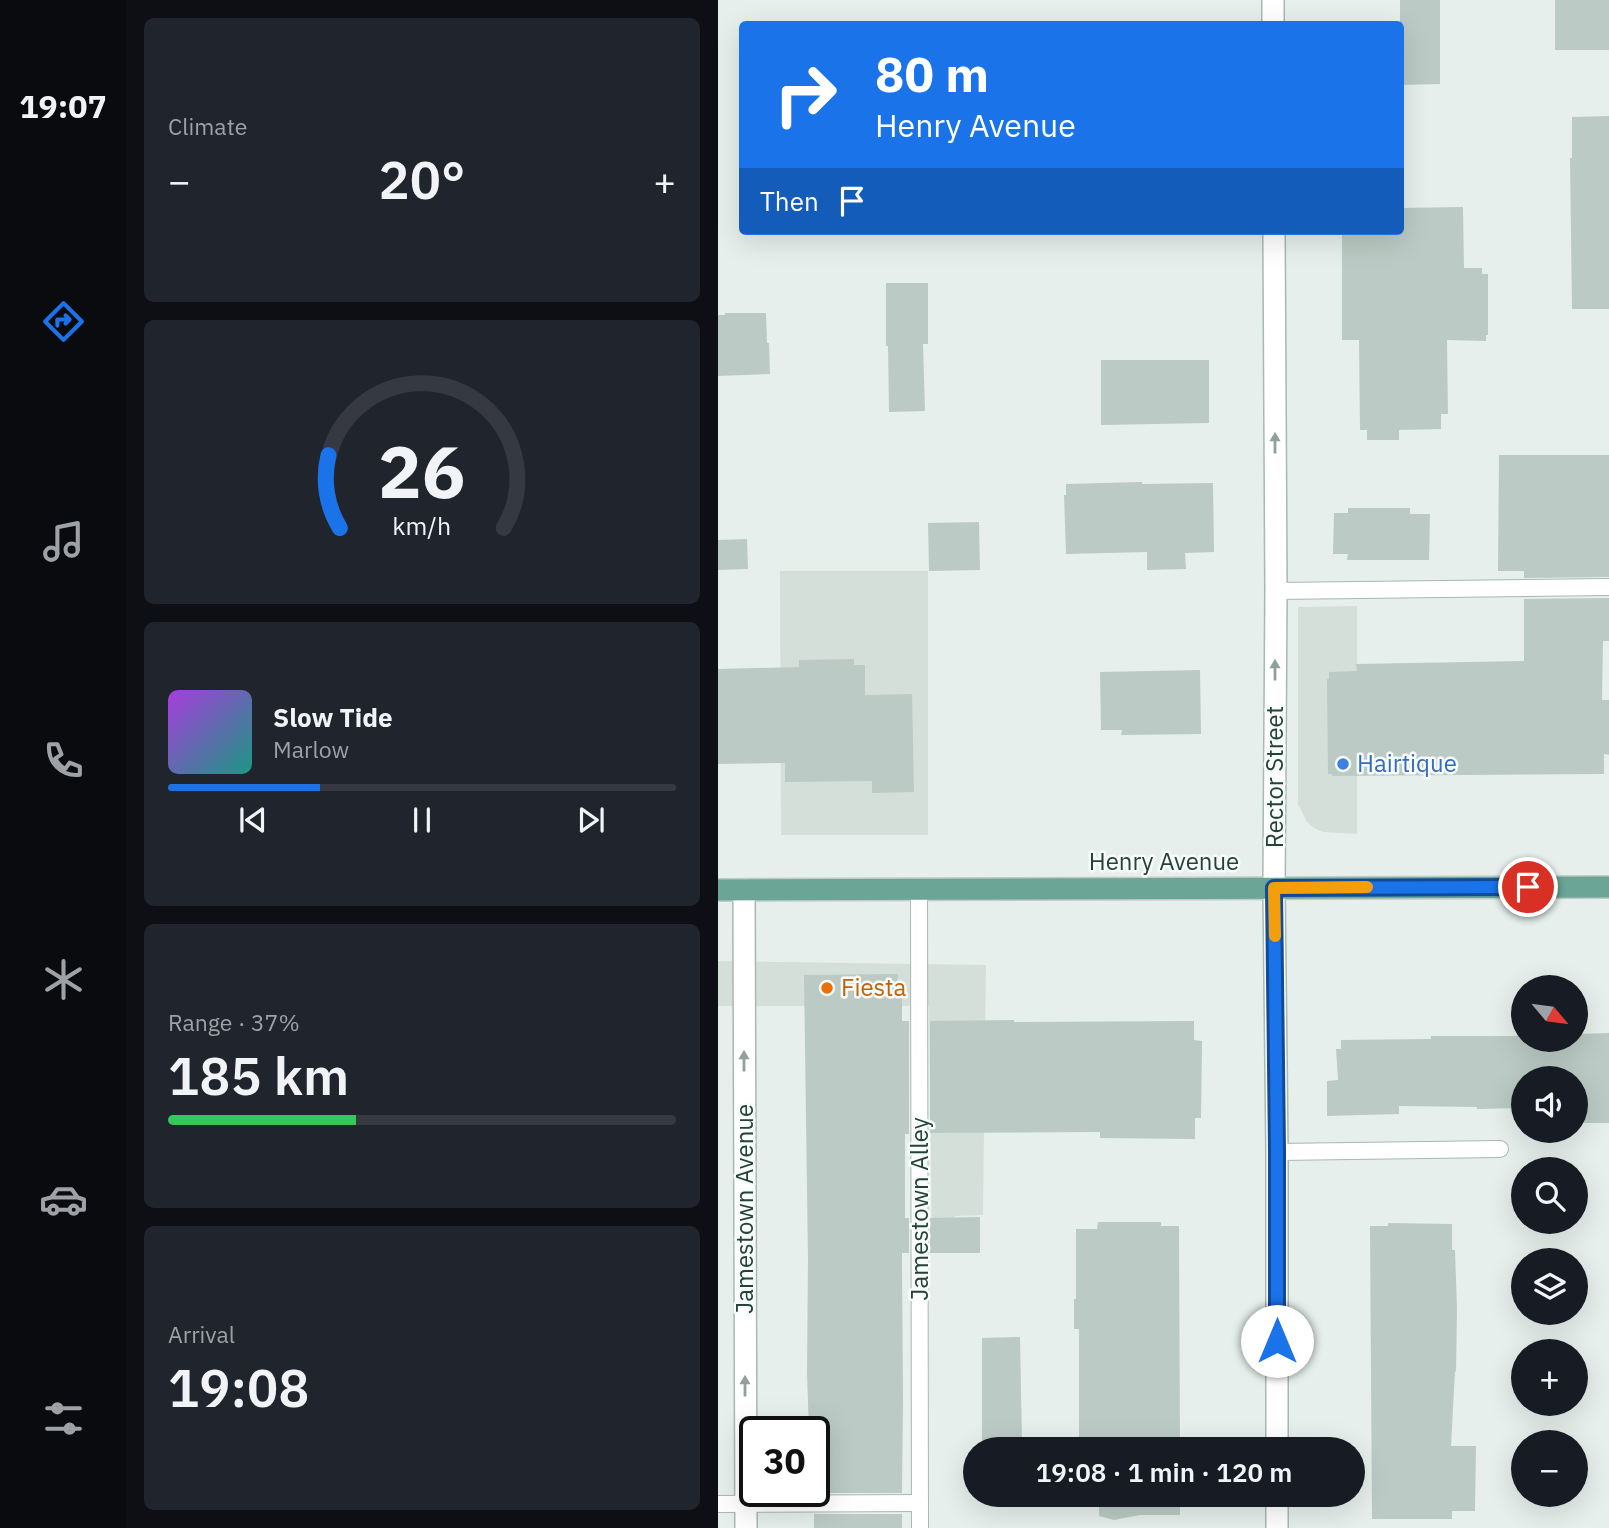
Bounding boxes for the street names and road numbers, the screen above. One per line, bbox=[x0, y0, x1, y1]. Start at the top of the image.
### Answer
street label: Rector Street bbox=[1258, 706, 1290, 848]
street label: Henry Avenue bbox=[1089, 845, 1239, 877]
street label: Jamestown Avenue bbox=[728, 1104, 760, 1314]
street label: Jamestown Alley bbox=[903, 1117, 935, 1301]

